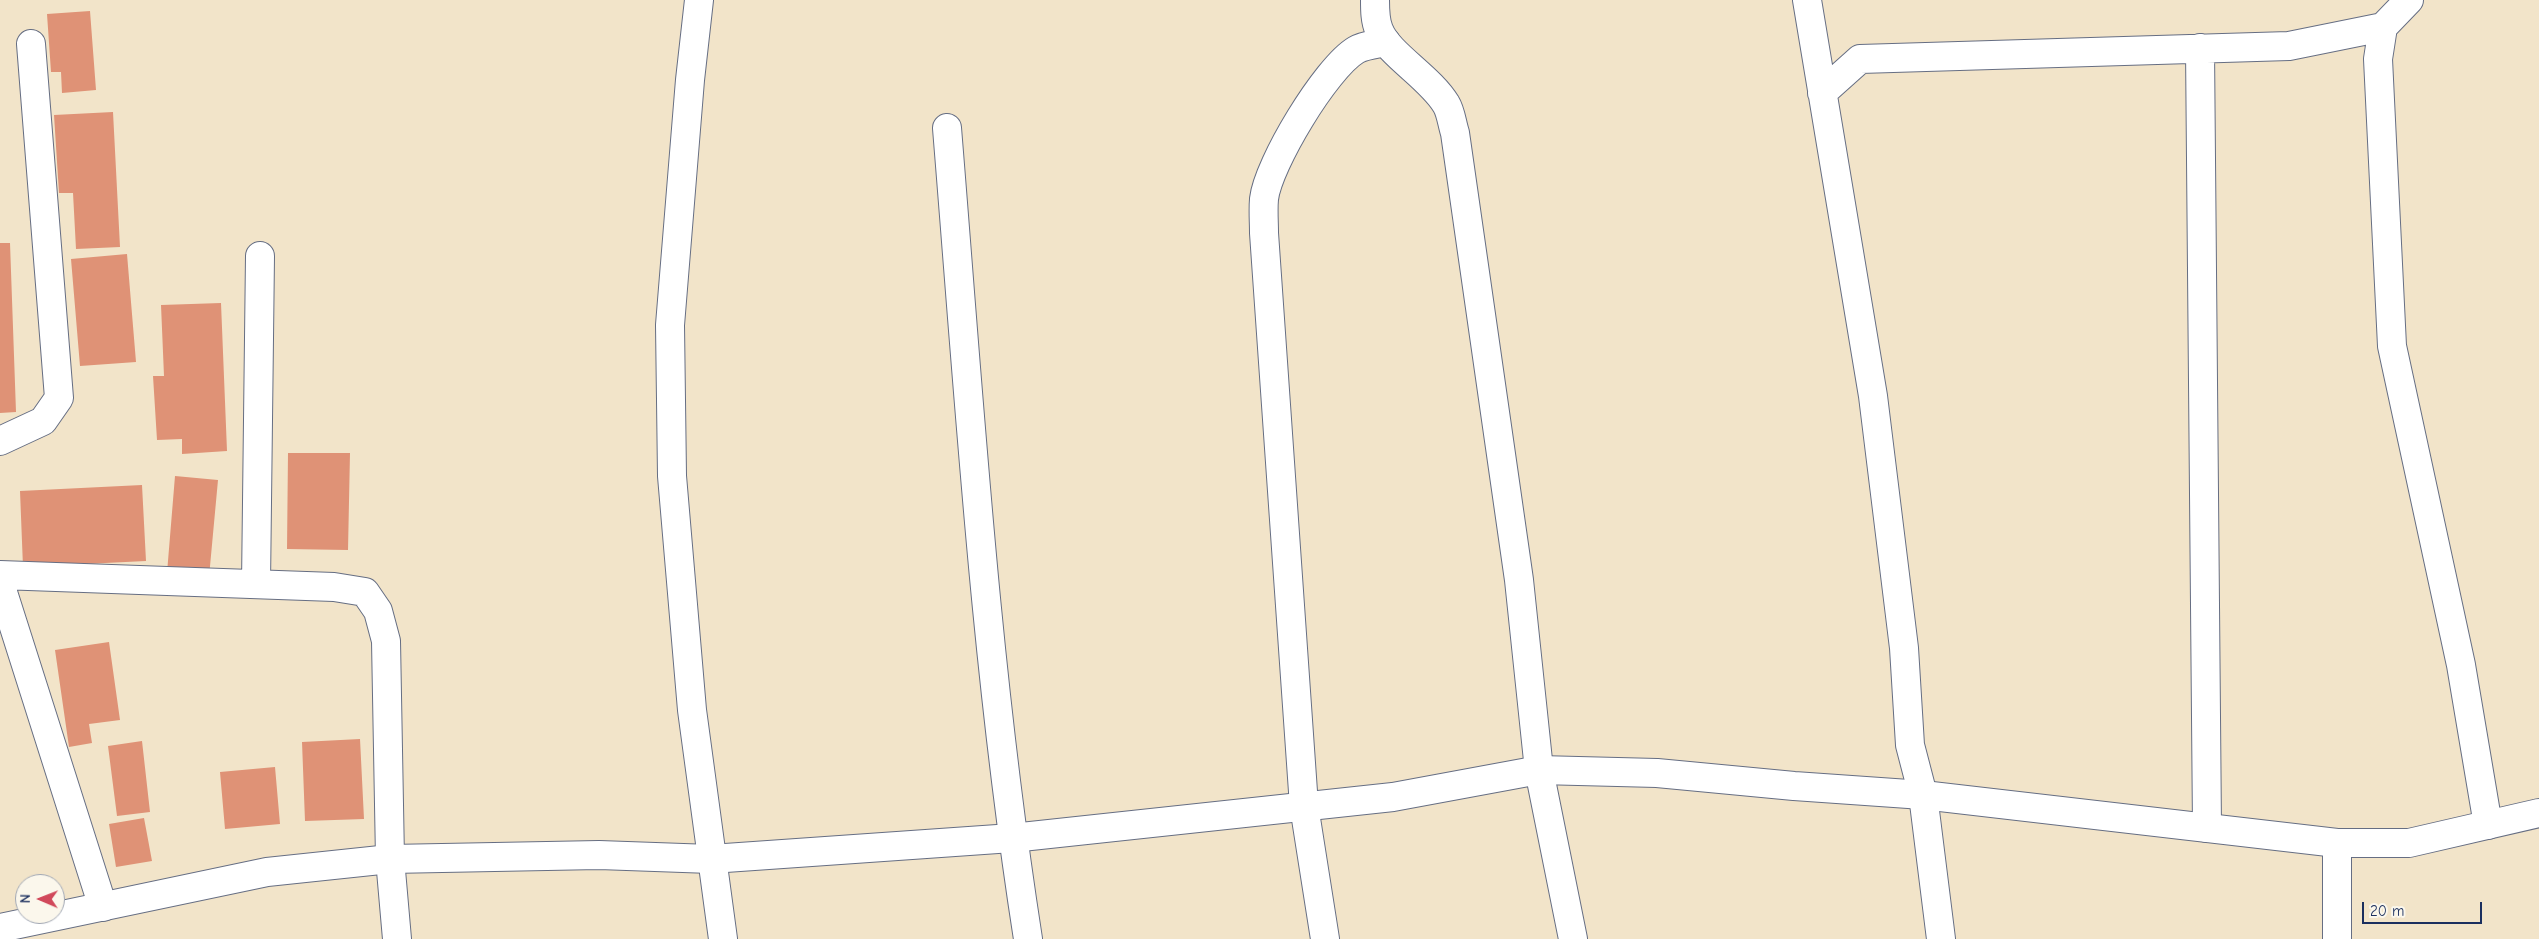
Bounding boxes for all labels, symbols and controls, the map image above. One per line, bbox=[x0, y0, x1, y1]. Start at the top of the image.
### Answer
north arrow bbox=[15, 874, 65, 924]
scale bar bbox=[2364, 892, 2484, 924]
text: N bbox=[17, 894, 34, 903]
text: 20 m bbox=[2370, 902, 2404, 920]

